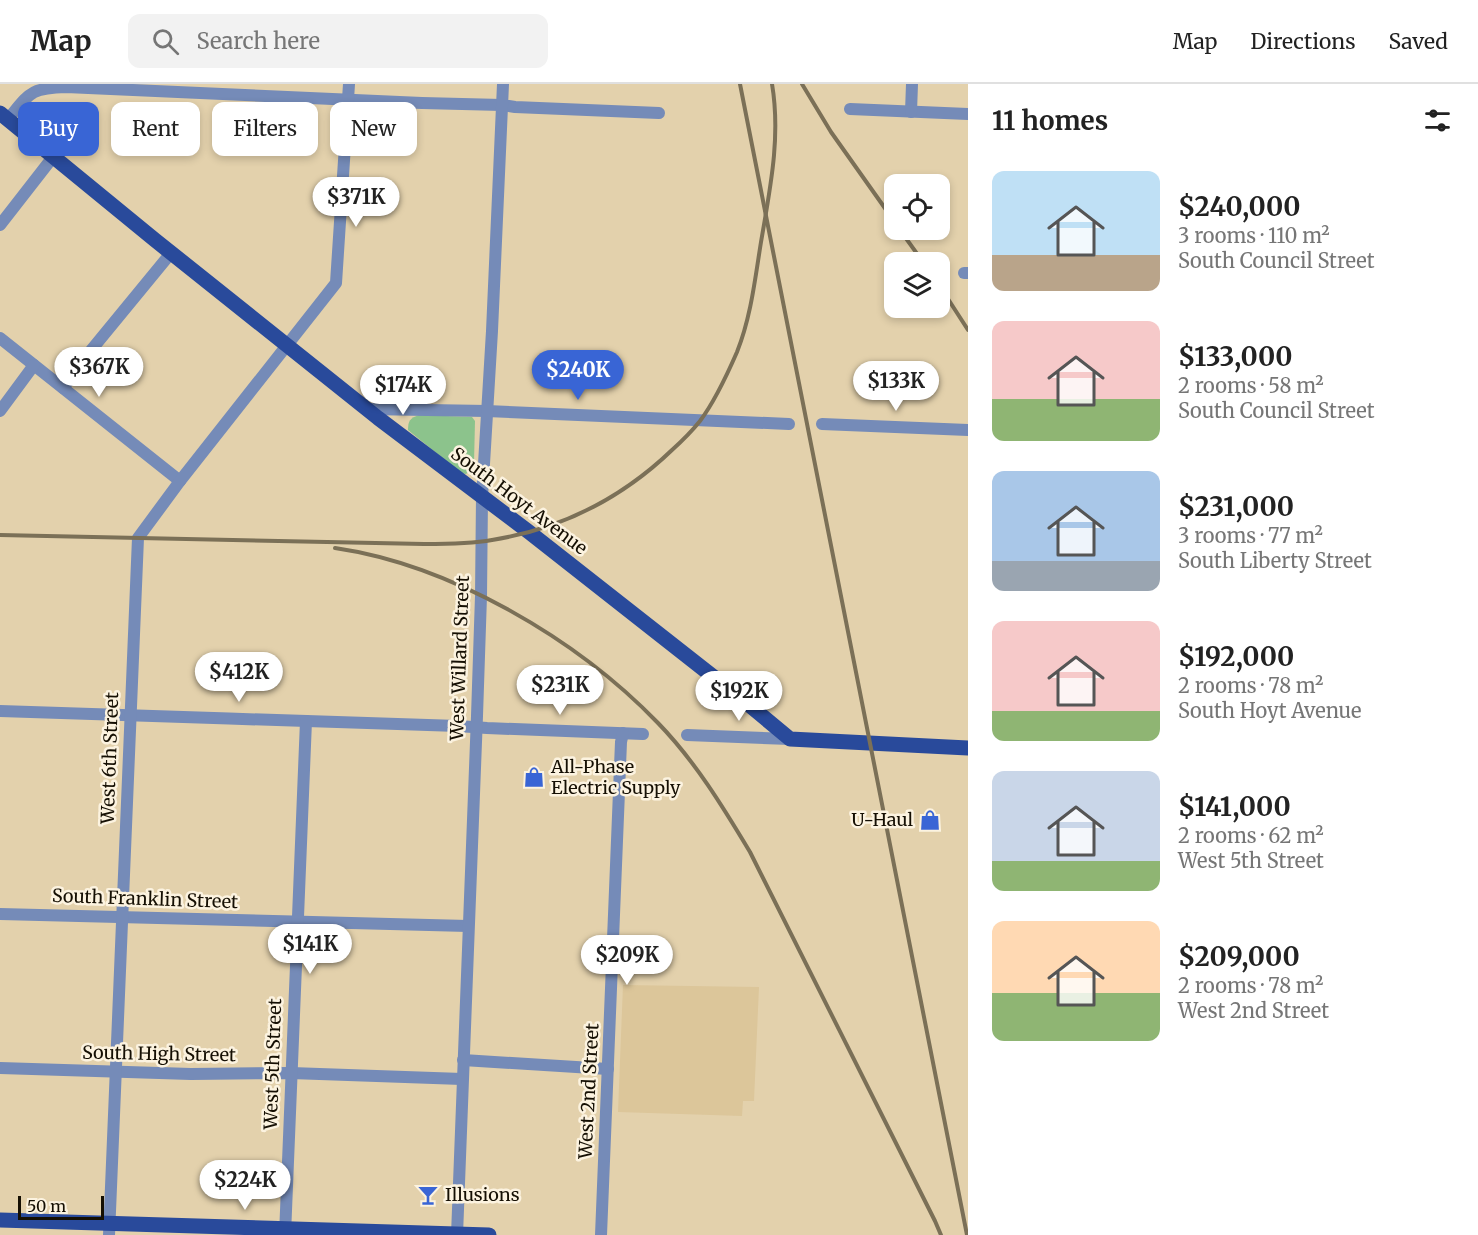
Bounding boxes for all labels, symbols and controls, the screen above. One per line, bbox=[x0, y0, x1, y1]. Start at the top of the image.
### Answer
search box bbox=[128, 14, 548, 68]
text: Map bbox=[30, 23, 92, 59]
icon: search bbox=[149, 25, 182, 58]
text: Search here bbox=[197, 27, 320, 55]
text: Map bbox=[1173, 28, 1217, 55]
text: Directions bbox=[1250, 28, 1355, 55]
text: Saved bbox=[1388, 28, 1448, 55]
chip: Buy bbox=[18, 102, 99, 156]
chip: Rent bbox=[111, 102, 200, 156]
chip: Filters bbox=[212, 102, 318, 156]
chip: New bbox=[330, 102, 417, 156]
text: 11 homes bbox=[992, 104, 1108, 137]
icon: filters bbox=[1421, 104, 1454, 137]
map controls bbox=[884, 174, 950, 318]
button: locate bbox=[884, 174, 950, 240]
pin: $371K bbox=[314, 177, 398, 228]
text: $371K bbox=[327, 184, 385, 209]
text: $240,000 bbox=[1178, 190, 1300, 223]
icon: home bbox=[1040, 195, 1112, 267]
text: 3 rooms · 110 m² bbox=[1178, 223, 1330, 248]
text: South Council Street bbox=[1178, 248, 1375, 273]
button: layers bbox=[884, 252, 950, 318]
text: $133,000 bbox=[1178, 340, 1292, 373]
icon: home bbox=[1040, 345, 1112, 417]
pin: $367K bbox=[57, 347, 141, 398]
pin: $240K bbox=[536, 350, 620, 401]
text: $367K bbox=[68, 354, 130, 379]
text: $240K bbox=[546, 357, 610, 382]
pin: $133K bbox=[854, 361, 938, 412]
pin: $174K bbox=[361, 365, 445, 416]
text: $133K bbox=[867, 368, 925, 393]
text: $174K bbox=[374, 372, 432, 397]
text: 2 rooms · 58 m² bbox=[1178, 373, 1324, 398]
text: South Council Street bbox=[1178, 398, 1375, 423]
street label: South Hoyt Avenue bbox=[446, 442, 592, 559]
text: $231,000 bbox=[1178, 490, 1294, 523]
icon: home bbox=[1040, 495, 1112, 567]
text: 3 rooms · 77 m² bbox=[1178, 523, 1323, 548]
text: South Liberty Street bbox=[1178, 548, 1372, 573]
street label: West Willard Street bbox=[445, 575, 474, 742]
text: $192,000 bbox=[1178, 640, 1294, 673]
icon: home bbox=[1040, 645, 1112, 717]
pin: $412K bbox=[197, 652, 281, 703]
text: $412K bbox=[209, 659, 269, 684]
pin: $231K bbox=[518, 665, 602, 716]
pin: $192K bbox=[697, 671, 781, 722]
text: $231K bbox=[531, 672, 589, 697]
text: 2 rooms · 78 m² bbox=[1178, 673, 1323, 698]
text: $192K bbox=[709, 678, 769, 703]
street label: West 6th Street bbox=[96, 692, 123, 825]
text: South Hoyt Avenue bbox=[1178, 698, 1361, 723]
place label: All-Phase Electric Supply bbox=[550, 755, 681, 799]
shop icon: All-Phase Electric Supply bbox=[522, 765, 546, 789]
text: $141,000 bbox=[1178, 790, 1291, 823]
icon: home bbox=[1040, 795, 1112, 867]
place label: U-Haul bbox=[851, 808, 913, 831]
shop icon: U-Haul bbox=[918, 808, 942, 832]
text: 2 rooms · 62 m² bbox=[1178, 823, 1324, 848]
text: West 5th Street bbox=[1178, 848, 1324, 873]
street label: South Franklin Street bbox=[52, 884, 238, 913]
pin: $141K bbox=[268, 924, 352, 975]
text: $141K bbox=[282, 931, 338, 956]
pin: $209K bbox=[585, 935, 669, 986]
text: $209,000 bbox=[1178, 940, 1300, 973]
text: $209K bbox=[595, 942, 659, 967]
icon: home bbox=[1040, 945, 1112, 1017]
text: 2 rooms · 78 m² bbox=[1178, 973, 1323, 998]
street label: West 5th Street bbox=[259, 998, 286, 1131]
text: West 2nd Street bbox=[1178, 998, 1329, 1023]
street label: West 2nd Street bbox=[573, 1022, 604, 1160]
street label: South High Street bbox=[82, 1041, 236, 1066]
pin: $224K bbox=[203, 1160, 287, 1211]
text: $224K bbox=[214, 1167, 276, 1192]
bar icon: Illusions bbox=[416, 1183, 440, 1207]
place label: Illusions bbox=[445, 1183, 520, 1206]
scale bar bbox=[18, 1193, 104, 1220]
text: 50 m bbox=[27, 1196, 66, 1216]

